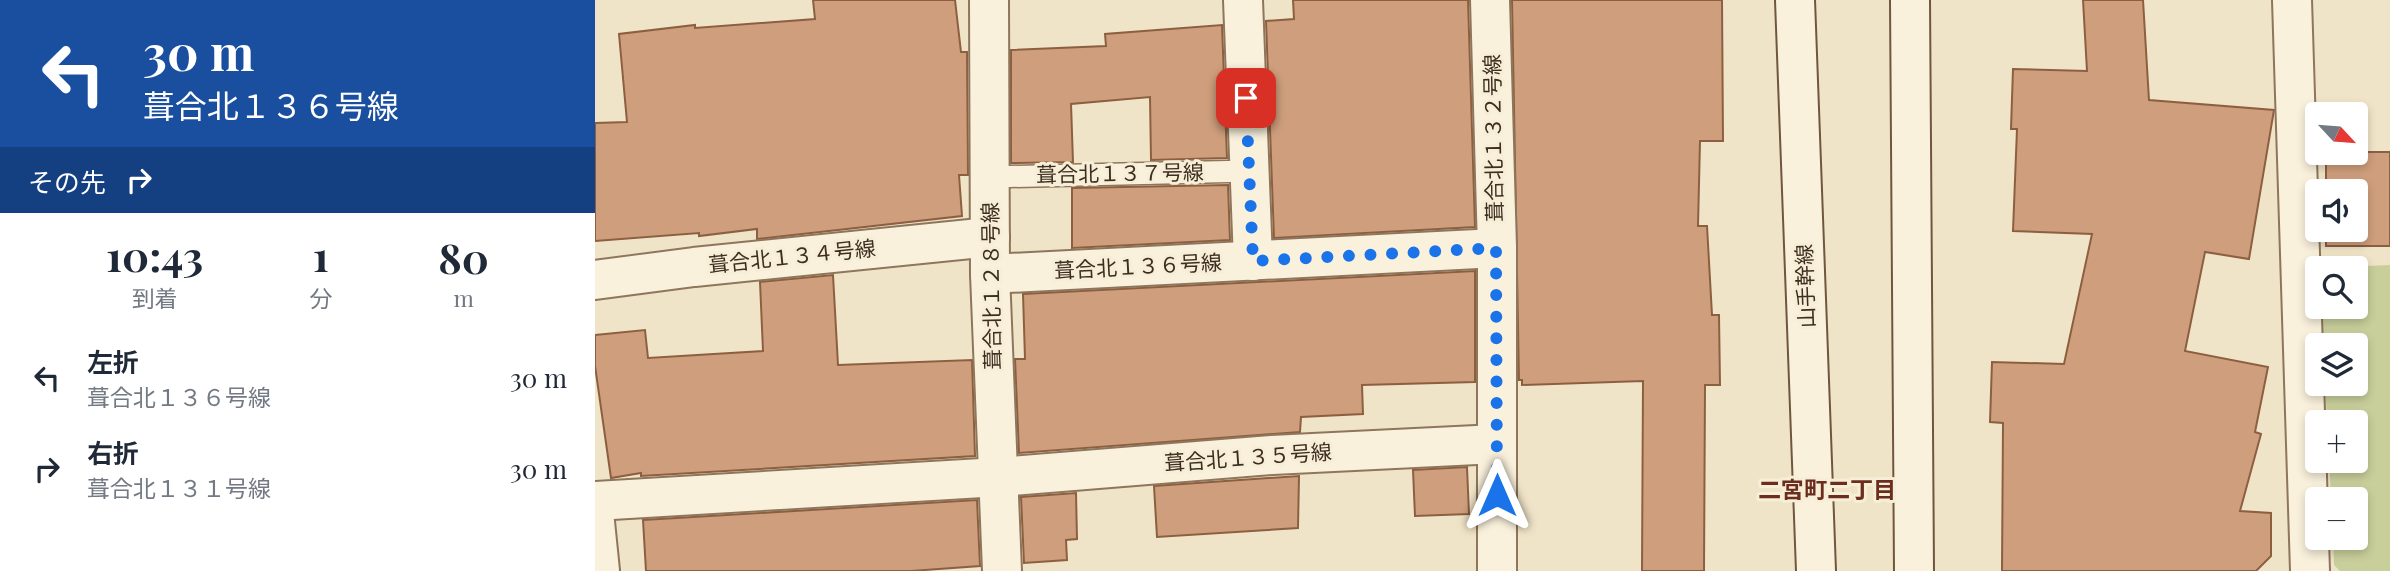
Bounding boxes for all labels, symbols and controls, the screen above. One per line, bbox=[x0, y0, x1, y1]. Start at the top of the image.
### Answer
text: 30 m bbox=[143, 18, 254, 83]
icon: left bbox=[28, 28, 119, 119]
street label: 葺合北１３２号線 bbox=[1477, 54, 1507, 222]
pin bbox=[1216, 68, 1276, 128]
icon: arrive bbox=[1227, 79, 1265, 117]
text: 葺合北１３６号線 bbox=[143, 83, 399, 126]
north arrow bbox=[2305, 102, 2368, 164]
map controls bbox=[2305, 102, 2368, 550]
street label: 葺合北１３７号線 bbox=[1036, 157, 1204, 187]
icon: right bbox=[120, 161, 158, 199]
text: その先 bbox=[28, 164, 106, 199]
button: sound bbox=[2305, 179, 2368, 242]
street label: 葺合北１２８号線 bbox=[975, 202, 1005, 370]
text: 10:43 bbox=[106, 227, 203, 283]
text: 1 bbox=[313, 227, 329, 283]
text: 80 bbox=[438, 229, 489, 285]
street label: 葺合北１３４号線 bbox=[707, 232, 877, 278]
street label: 山手幹線 bbox=[1789, 244, 1819, 329]
street label: 葺合北１３６号線 bbox=[1053, 247, 1223, 283]
button: search bbox=[2305, 256, 2368, 319]
text: 到着 bbox=[132, 282, 178, 313]
text: 分 bbox=[309, 282, 332, 313]
text: m bbox=[453, 282, 474, 313]
button: layers bbox=[2305, 333, 2368, 396]
text: 左折 bbox=[87, 344, 139, 379]
icon: left bbox=[28, 359, 66, 397]
text: 30 m bbox=[510, 360, 567, 395]
text: 葺合北１３６号線 bbox=[87, 381, 271, 412]
button: + bbox=[2305, 410, 2368, 473]
text: 右折 bbox=[87, 435, 139, 470]
street label: 葺合北１３５号線 bbox=[1163, 436, 1333, 476]
icon: right bbox=[28, 450, 66, 488]
text: 30 m bbox=[510, 451, 567, 486]
position arrow bbox=[1460, 458, 1534, 532]
text: 葺合北１３１号線 bbox=[87, 472, 271, 503]
district label: 二宮町二丁目 bbox=[1758, 473, 1896, 504]
button: − bbox=[2305, 487, 2368, 550]

